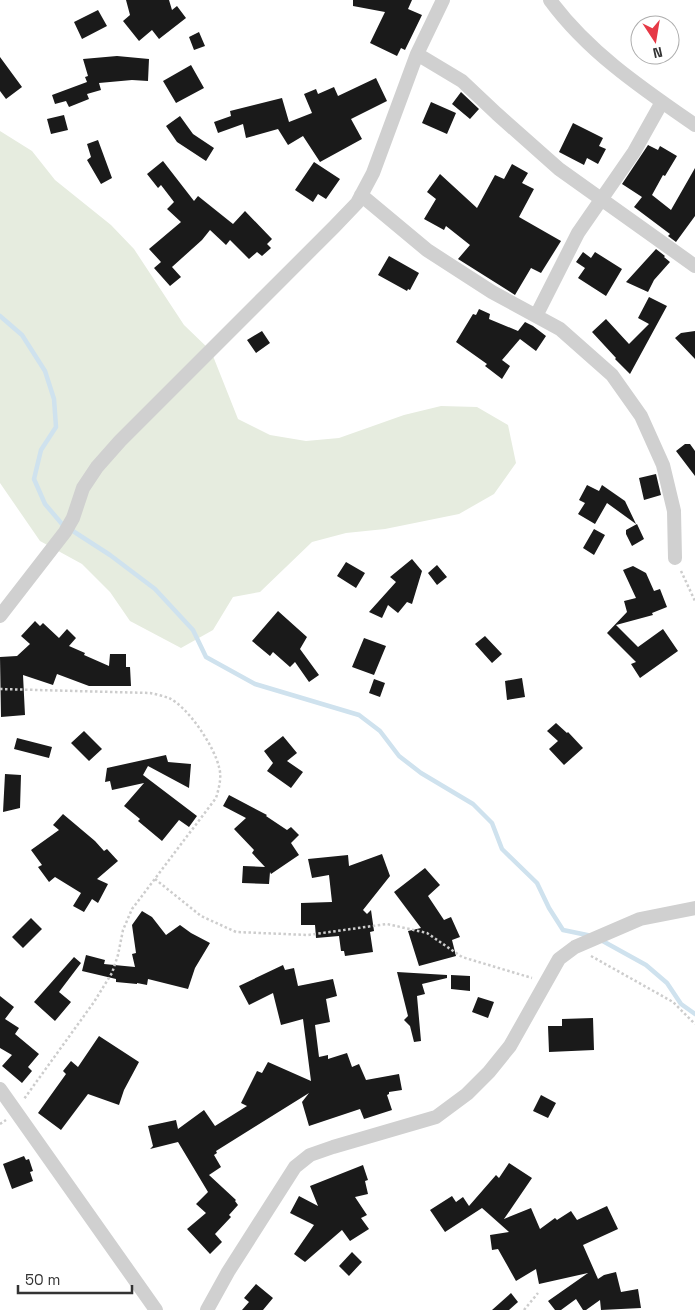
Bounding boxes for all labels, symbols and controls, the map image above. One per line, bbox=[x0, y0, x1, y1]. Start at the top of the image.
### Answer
north arrow bbox=[630, 15, 680, 65]
text: N bbox=[651, 43, 664, 62]
scale bar bbox=[18, 1262, 131, 1294]
text: 50 m bbox=[25, 1270, 60, 1289]

